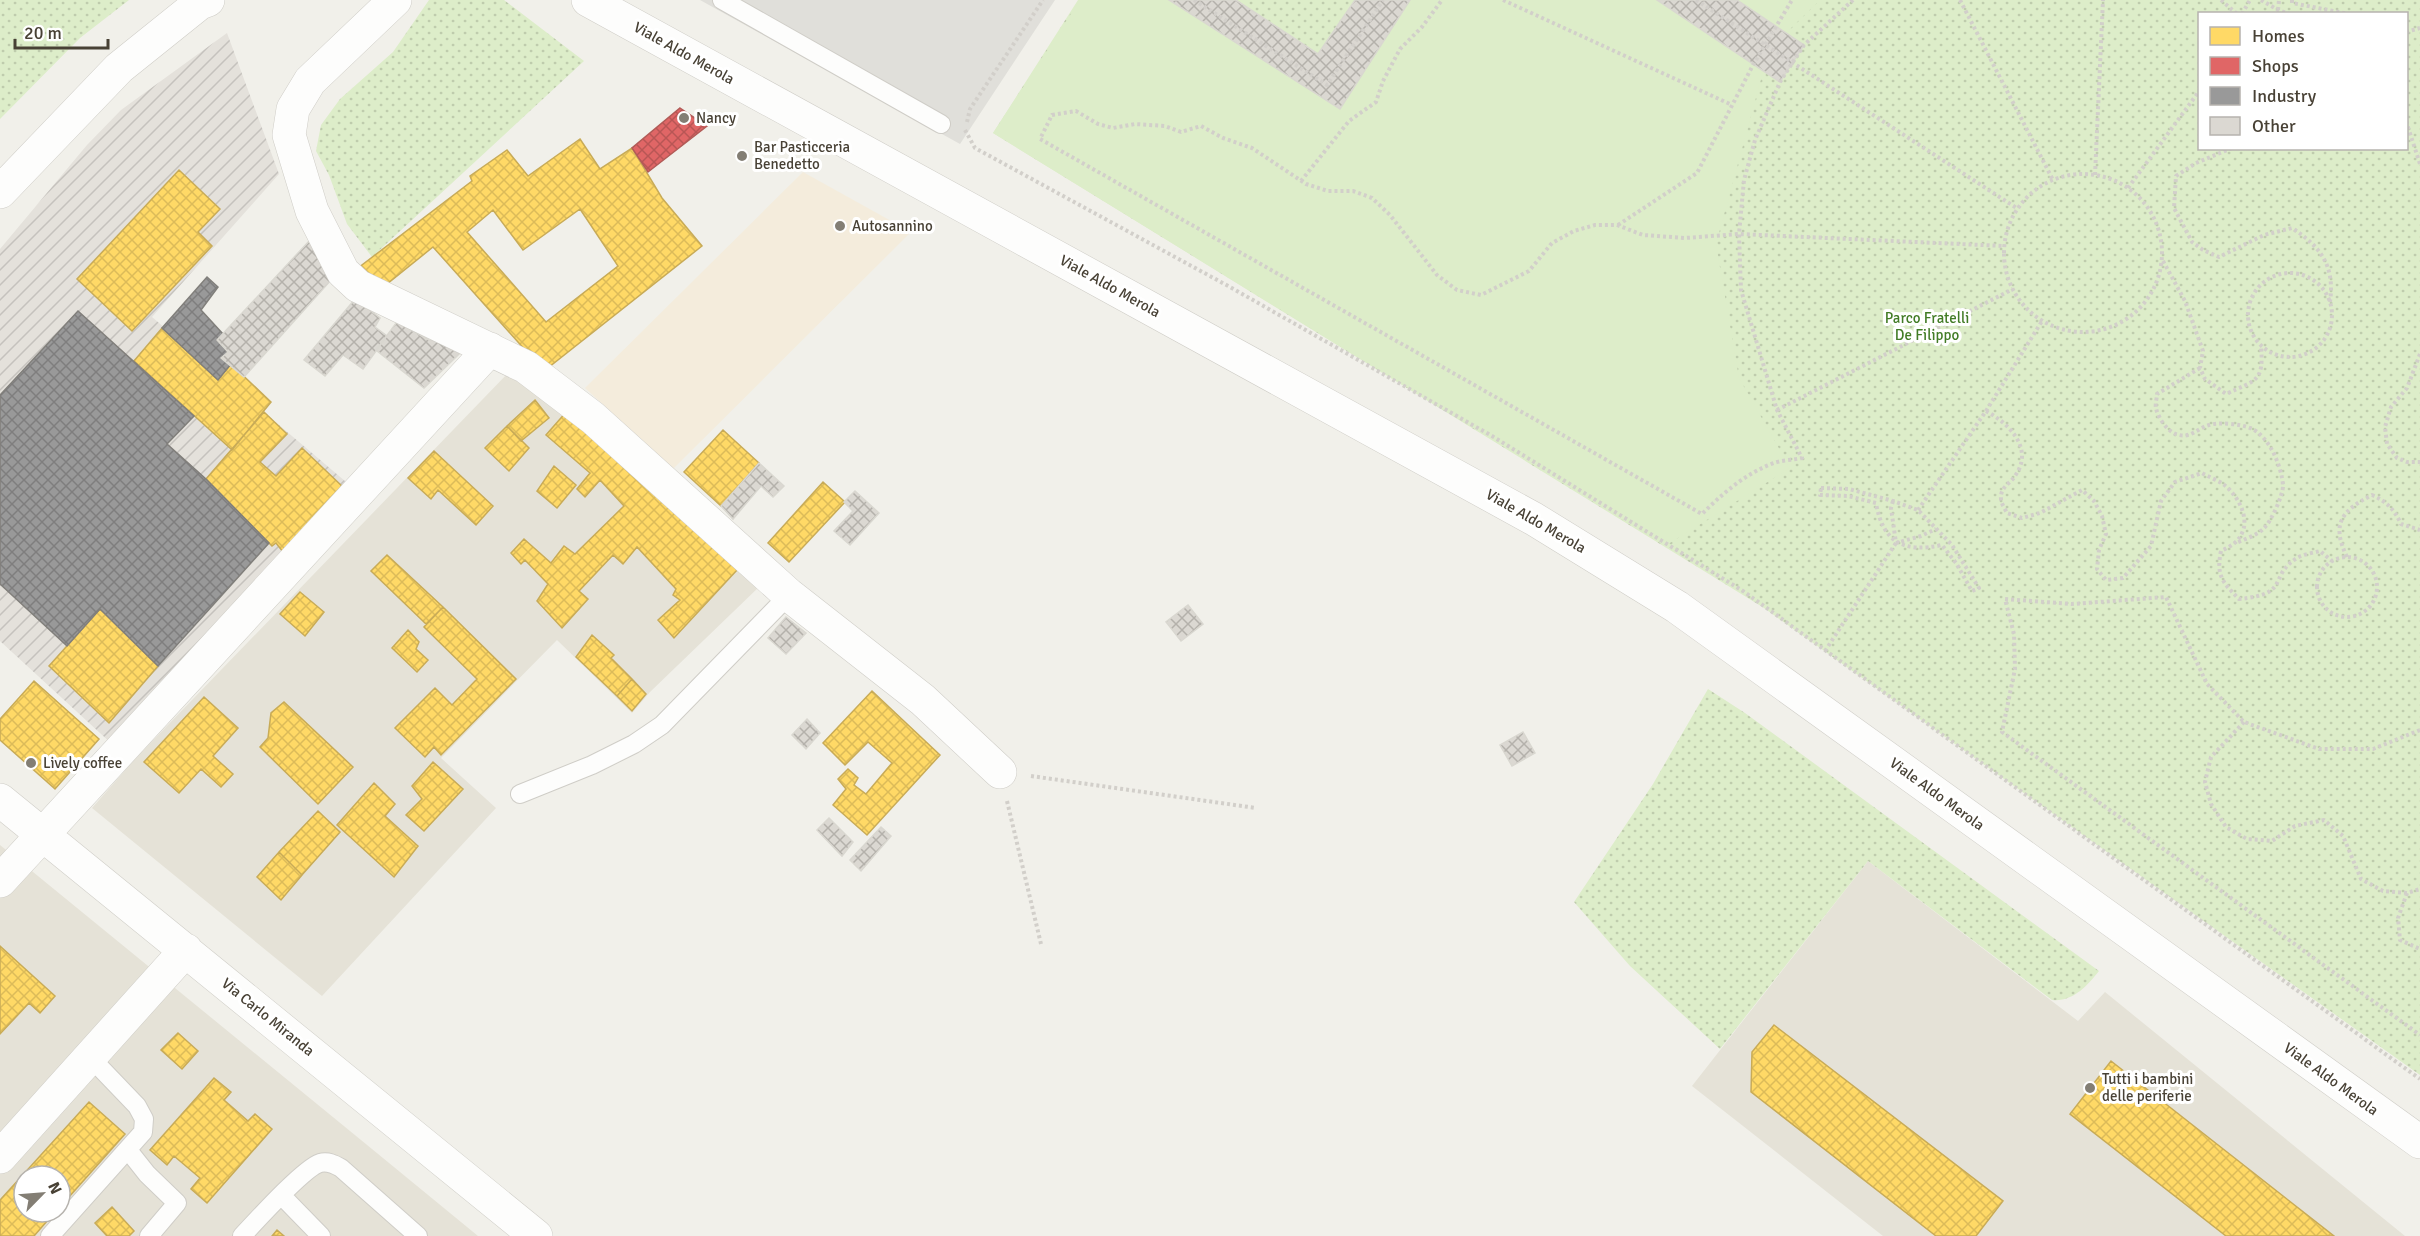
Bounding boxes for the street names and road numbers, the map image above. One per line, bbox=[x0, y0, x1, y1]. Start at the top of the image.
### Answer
street label: Viale Aldo Merola bbox=[630, 18, 738, 88]
street label: Viale Aldo Merola bbox=[1056, 251, 1164, 321]
street label: Viale Aldo Merola bbox=[1483, 485, 1589, 557]
street label: Viale Aldo Merola bbox=[1886, 754, 1988, 834]
street label: Via Carlo Miranda bbox=[218, 974, 318, 1060]
street label: Viale Aldo Merola bbox=[2280, 1039, 2382, 1119]

